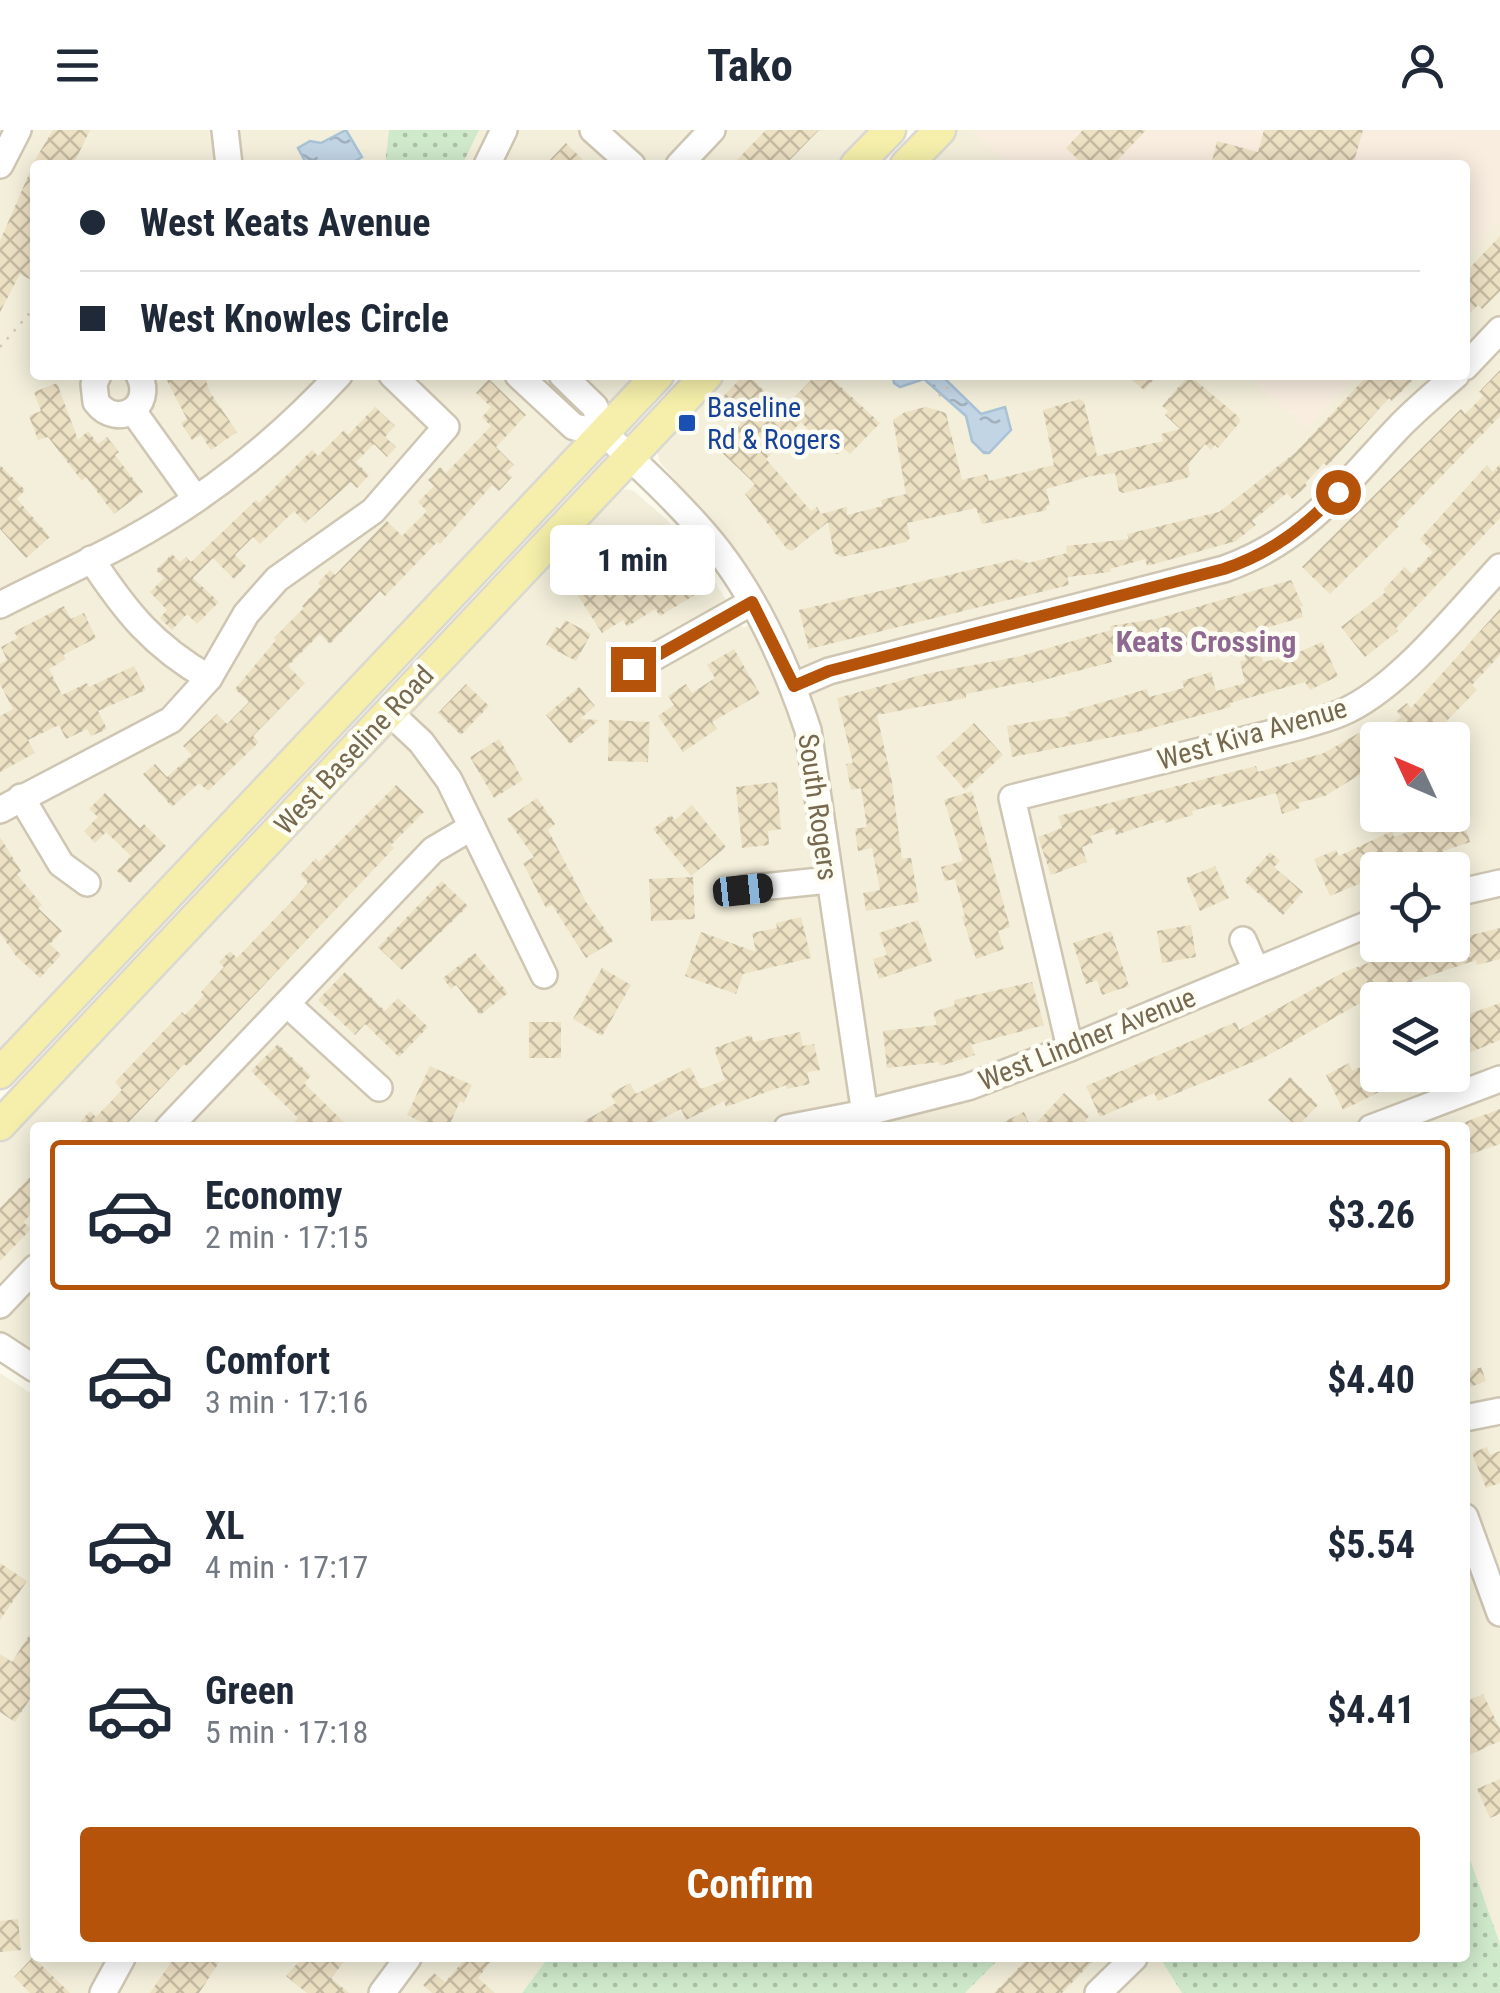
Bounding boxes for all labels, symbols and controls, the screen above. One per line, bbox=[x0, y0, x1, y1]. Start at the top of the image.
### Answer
icon: menu bbox=[50, 38, 105, 93]
icon: person bbox=[1395, 38, 1450, 93]
text: Tako bbox=[707, 39, 793, 92]
text: West Keats Avenue bbox=[140, 201, 430, 245]
text: West Knowles Circle bbox=[140, 297, 449, 341]
place label: Baseline Rd & Rogers bbox=[707, 391, 841, 456]
marker: Baseline Rd & Rogers bbox=[676, 412, 698, 434]
route start bbox=[1316, 470, 1361, 515]
callout: 1 min bbox=[550, 524, 716, 594]
text: 1 min bbox=[597, 541, 668, 579]
district label: Keats Crossing bbox=[1116, 624, 1296, 659]
route end bbox=[611, 647, 656, 692]
street label: West Baseline Road bbox=[267, 659, 441, 841]
street label: West Kiva Avenue bbox=[1154, 691, 1350, 777]
north arrow bbox=[1360, 722, 1470, 832]
map controls bbox=[1360, 722, 1470, 1092]
street label: South Rogers bbox=[791, 732, 845, 882]
button: locate bbox=[1360, 852, 1470, 962]
car bbox=[712, 872, 774, 908]
street label: West Lindner Avenue bbox=[974, 980, 1200, 1098]
button: layers bbox=[1360, 982, 1470, 1092]
icon: car bbox=[85, 1170, 175, 1260]
text: Economy bbox=[205, 1174, 342, 1218]
text: $3.26 bbox=[1327, 1193, 1415, 1237]
text: 2 min · 17:15 bbox=[205, 1218, 368, 1256]
icon: car bbox=[85, 1335, 175, 1425]
text: Comfort bbox=[205, 1339, 330, 1383]
text: $4.40 bbox=[1327, 1358, 1415, 1402]
text: 3 min · 17:16 bbox=[205, 1383, 368, 1421]
icon: car bbox=[85, 1500, 175, 1590]
text: XL bbox=[205, 1504, 244, 1548]
text: $5.54 bbox=[1327, 1523, 1415, 1567]
text: 4 min · 17:17 bbox=[205, 1548, 368, 1586]
icon: car bbox=[85, 1665, 175, 1755]
text: Green bbox=[205, 1669, 295, 1713]
text: $4.41 bbox=[1327, 1688, 1415, 1732]
text: 5 min · 17:18 bbox=[205, 1713, 368, 1751]
button: Confirm bbox=[80, 1827, 1420, 1942]

